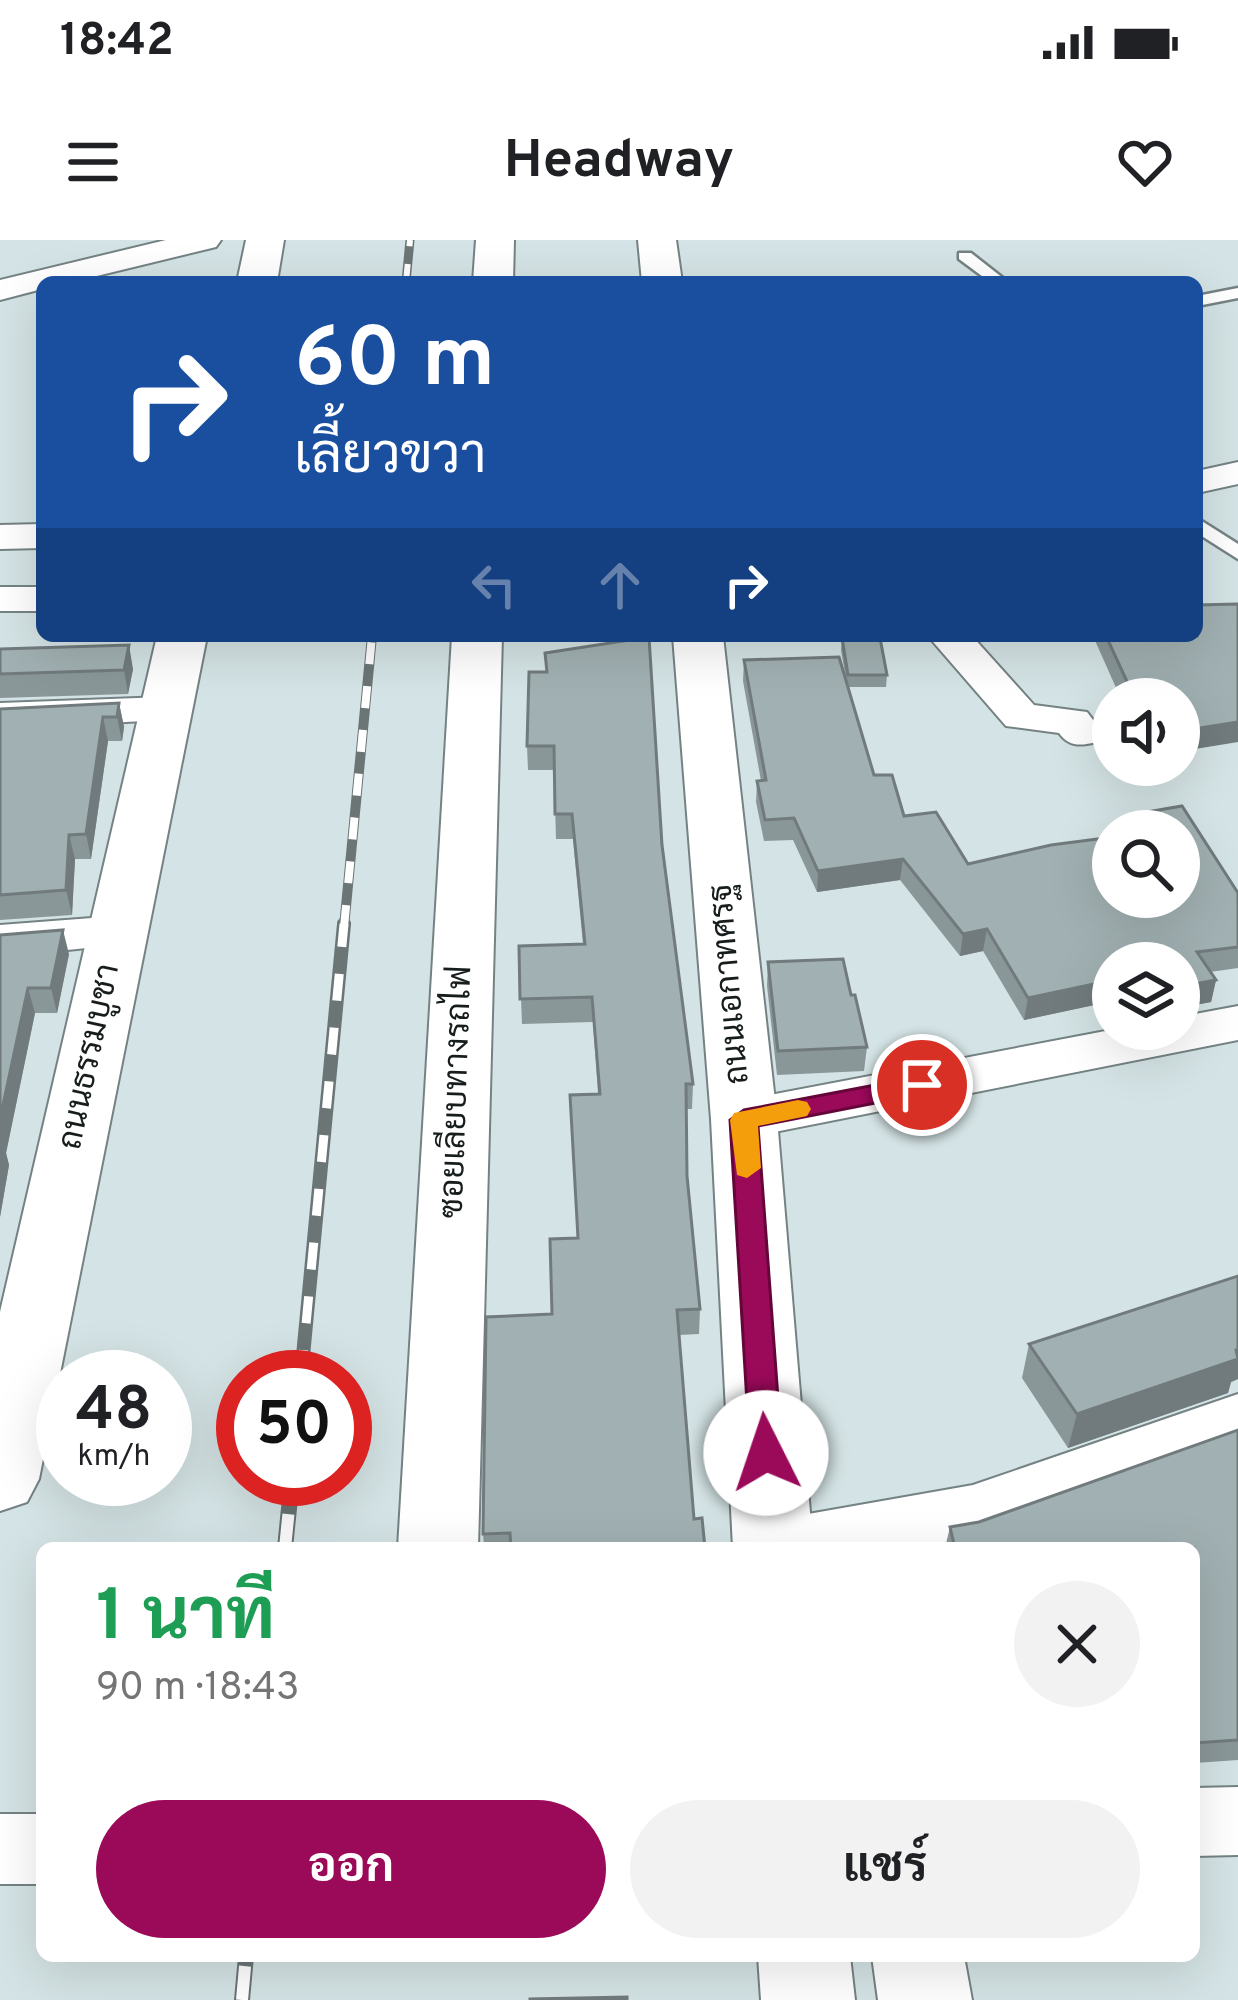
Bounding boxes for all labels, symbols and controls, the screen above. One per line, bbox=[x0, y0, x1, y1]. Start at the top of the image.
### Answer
text: 18:42 bbox=[60, 14, 174, 71]
text: Headway bbox=[504, 128, 734, 197]
icon: menu bbox=[60, 129, 126, 195]
icon: heart bbox=[1112, 129, 1178, 195]
text: 60 m bbox=[294, 310, 495, 416]
icon: right bbox=[96, 324, 252, 480]
text: เลี้ยวขวา bbox=[294, 424, 487, 493]
icon: left bbox=[461, 552, 527, 618]
icon: ahead bbox=[587, 552, 653, 618]
icon: right bbox=[713, 552, 779, 618]
map controls bbox=[1092, 678, 1200, 1050]
button: sound bbox=[1092, 678, 1200, 786]
button: search bbox=[1092, 810, 1200, 918]
street label: ถนนเอกาทศรฐ bbox=[701, 882, 761, 1086]
button: layers bbox=[1092, 942, 1200, 1050]
street label: ถนนธรรมบูชา bbox=[51, 960, 131, 1154]
street label: ซอยเลียบทางรถไฟ bbox=[430, 965, 483, 1219]
pin bbox=[871, 1034, 973, 1136]
icon: arrive bbox=[889, 1052, 955, 1118]
speed limit sign: 50 bbox=[216, 1350, 372, 1506]
text: 48 bbox=[76, 1375, 152, 1451]
position arrow bbox=[703, 1390, 829, 1516]
text: km/h bbox=[78, 1439, 150, 1476]
text: 1 นาที bbox=[96, 1574, 275, 1666]
button: close bbox=[1014, 1581, 1140, 1707]
text: 90 m · 18:43 bbox=[96, 1665, 299, 1714]
button: ออก bbox=[96, 1800, 606, 1938]
button: แชร์ bbox=[630, 1800, 1140, 1938]

